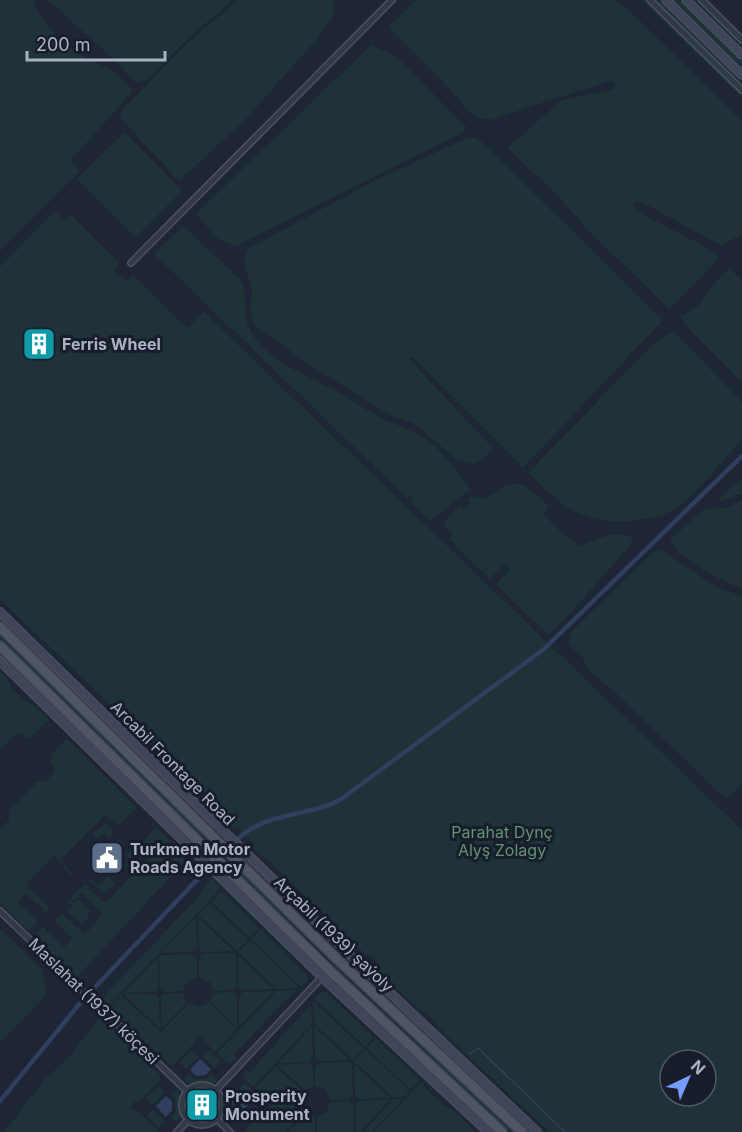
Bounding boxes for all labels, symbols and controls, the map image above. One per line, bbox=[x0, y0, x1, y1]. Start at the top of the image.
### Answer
scale bar bbox=[27, 24, 165, 62]
text: 200 m bbox=[36, 34, 91, 55]
building icon: Ferris Wheel bbox=[21, 326, 57, 362]
place label: Ferris Wheel bbox=[62, 334, 161, 354]
street label: Arcabil Frontage Road bbox=[107, 697, 239, 829]
park label: Parahat Dynç Alyş Zolagy bbox=[451, 822, 553, 860]
place label: Turkmen Motor Roads Agency bbox=[130, 839, 251, 877]
public building icon: Turkmen Motor Roads Agency bbox=[89, 840, 125, 876]
street label: Arçabil (1939) şaýoly bbox=[270, 872, 398, 996]
street label: Maslahat (1937) köçesi bbox=[25, 934, 163, 1068]
north arrow bbox=[658, 1048, 718, 1108]
text: N bbox=[687, 1056, 710, 1079]
place label: Prosperity Monument bbox=[225, 1086, 310, 1124]
building icon: Prosperity Monument bbox=[184, 1087, 220, 1123]

